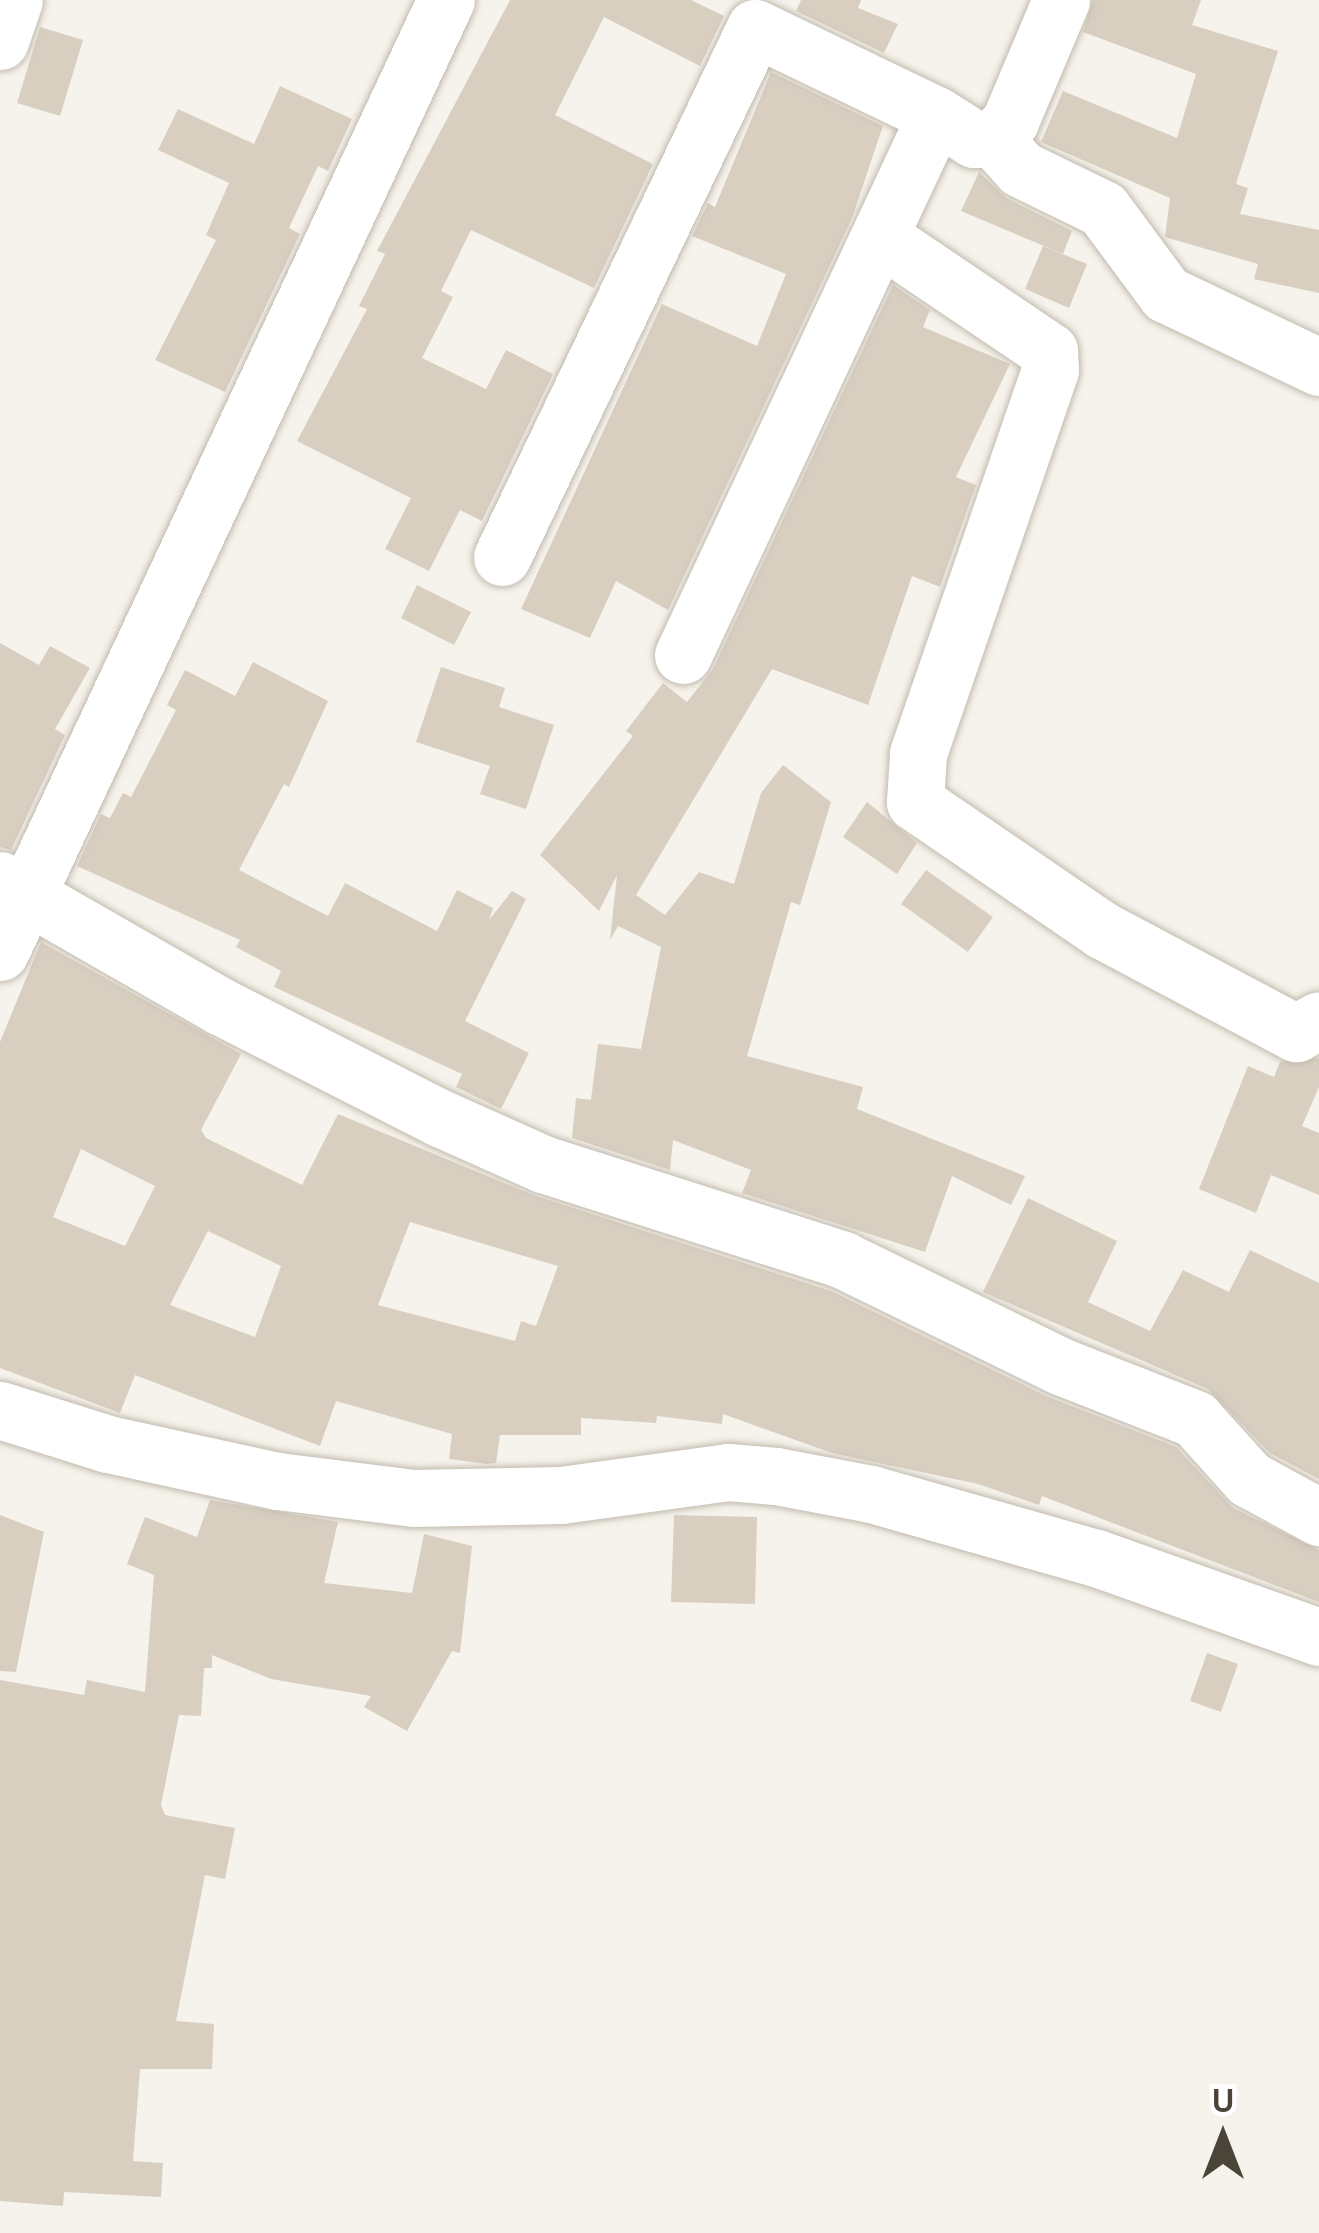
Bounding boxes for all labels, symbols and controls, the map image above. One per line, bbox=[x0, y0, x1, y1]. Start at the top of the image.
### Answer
north arrow bbox=[1163, 2077, 1283, 2197]
text: U bbox=[1212, 2080, 1234, 2122]

